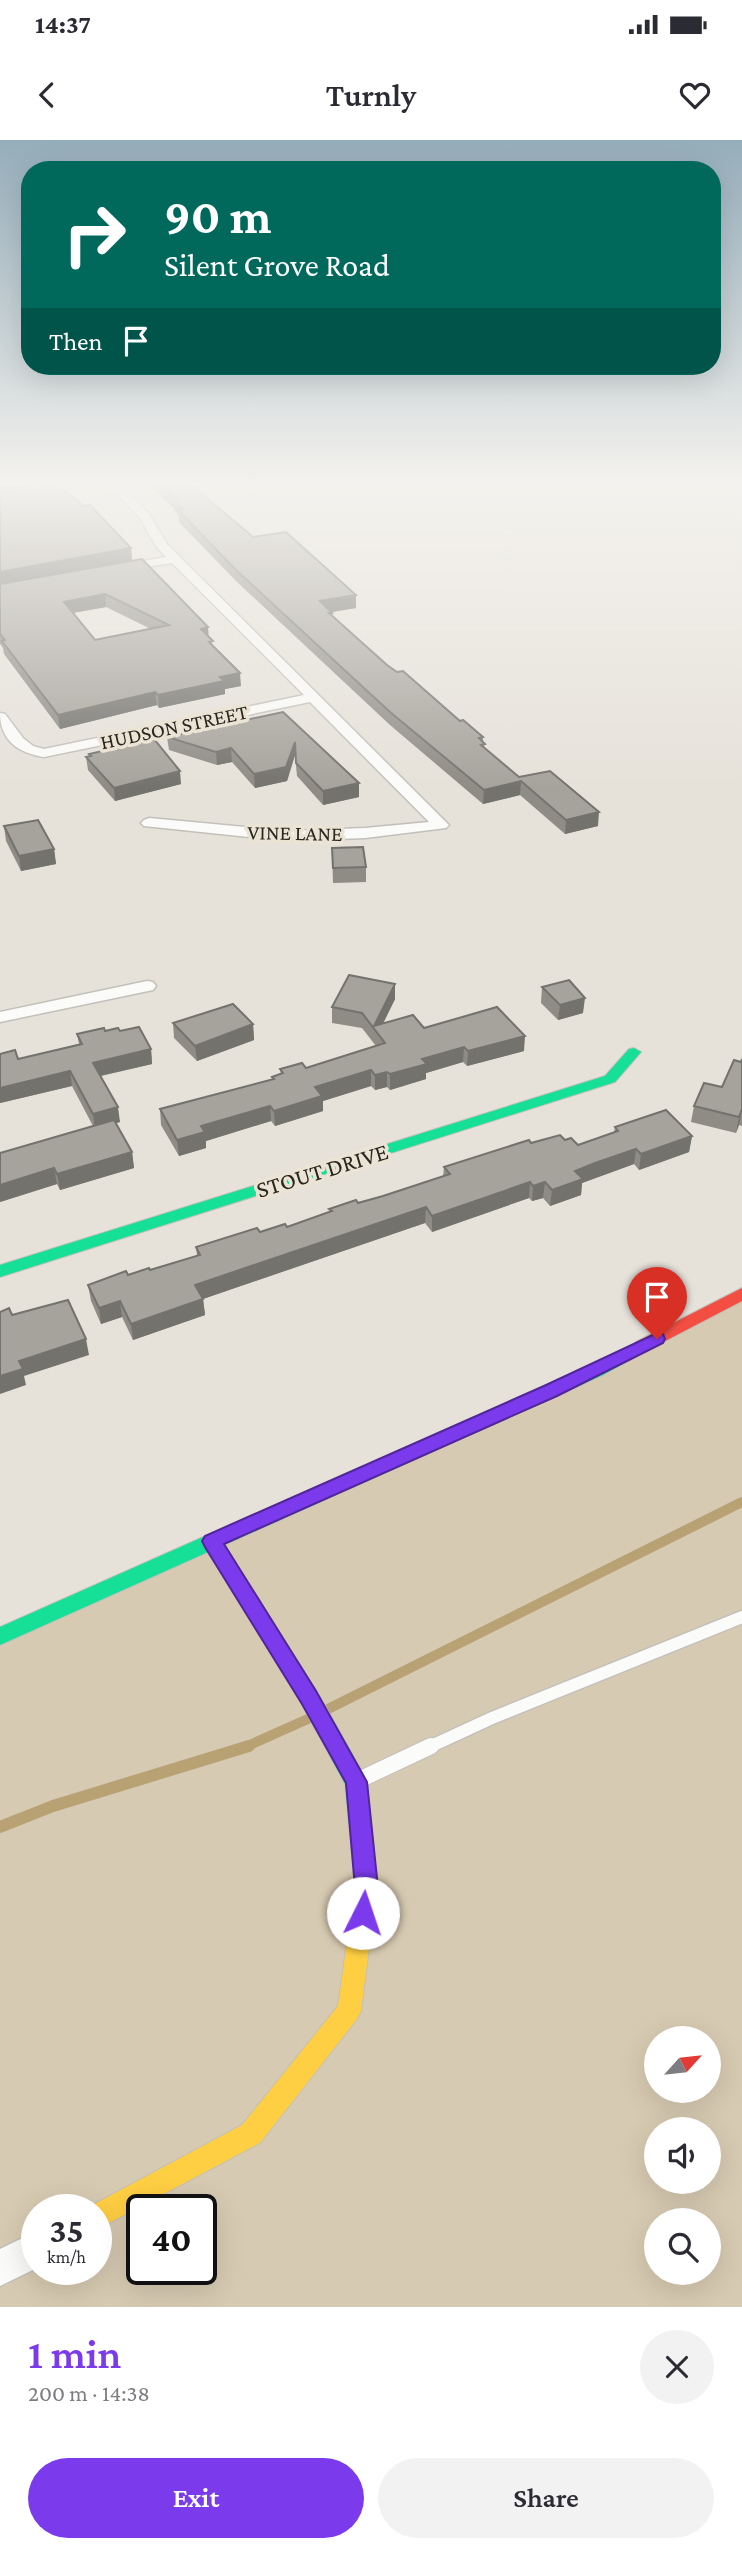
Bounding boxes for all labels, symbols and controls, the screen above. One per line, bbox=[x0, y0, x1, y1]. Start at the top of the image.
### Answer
text: 14:37 bbox=[35, 10, 91, 39]
icon: back bbox=[28, 76, 66, 114]
icon: heart bbox=[676, 76, 714, 114]
text: Turnly bbox=[326, 77, 416, 113]
icon: right bbox=[49, 189, 140, 280]
text: 90 m bbox=[164, 189, 271, 244]
text: Silent Grove Road bbox=[164, 247, 390, 283]
icon: arrive bbox=[117, 322, 155, 360]
text: Then bbox=[49, 327, 103, 356]
street label: HUDSON STREET bbox=[98, 700, 250, 754]
street label: VINE LANE bbox=[247, 820, 343, 846]
street label: STOUT DRIVE bbox=[253, 1137, 391, 1203]
pin bbox=[627, 1267, 687, 1339]
icon: arrive bbox=[638, 1278, 676, 1316]
position arrow bbox=[326, 1876, 400, 1950]
north arrow bbox=[644, 2026, 721, 2104]
map controls bbox=[644, 2026, 721, 2285]
button: sound bbox=[644, 2117, 721, 2194]
speed limit sign: 40 bbox=[126, 2194, 217, 2285]
button: search bbox=[644, 2208, 721, 2285]
text: 35 bbox=[49, 2211, 84, 2250]
text: km/h bbox=[47, 2247, 86, 2267]
text: 1 min bbox=[28, 2330, 121, 2377]
button: close bbox=[640, 2330, 714, 2404]
text: 200 m · 14:38 bbox=[28, 2380, 150, 2406]
button: Exit bbox=[28, 2458, 364, 2538]
button: Share bbox=[378, 2458, 714, 2538]

